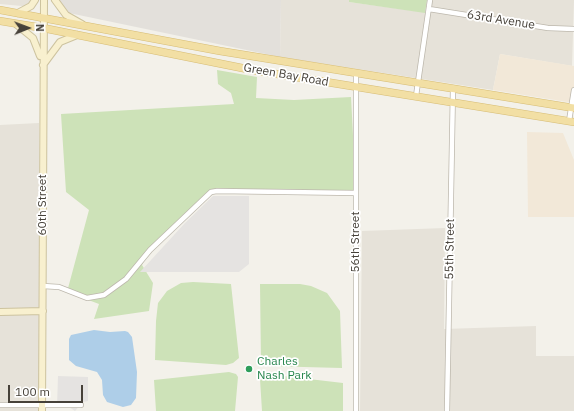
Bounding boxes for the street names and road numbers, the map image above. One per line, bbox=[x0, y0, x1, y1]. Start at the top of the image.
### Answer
street label: 63rd Avenue bbox=[466, 8, 536, 32]
street label: Green Bay Road bbox=[242, 60, 330, 90]
street label: 60th Street bbox=[36, 174, 50, 236]
street label: 56th Street bbox=[349, 211, 363, 273]
street label: 55th Street bbox=[442, 218, 458, 280]

